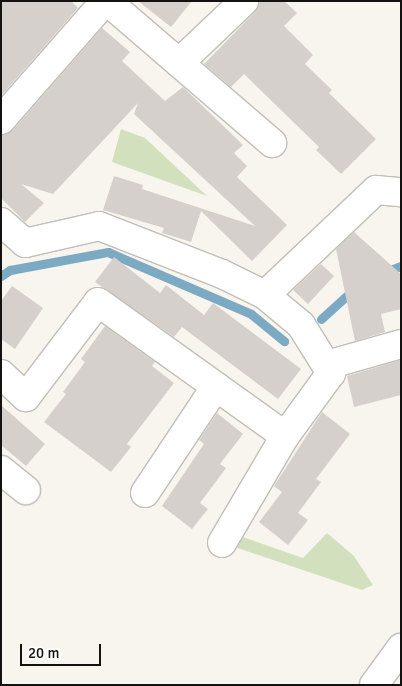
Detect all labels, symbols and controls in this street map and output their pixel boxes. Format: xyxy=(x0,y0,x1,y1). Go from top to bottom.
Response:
scale bar xyxy=(22,634,104,666)
text: 20 m xyxy=(28,644,59,662)

